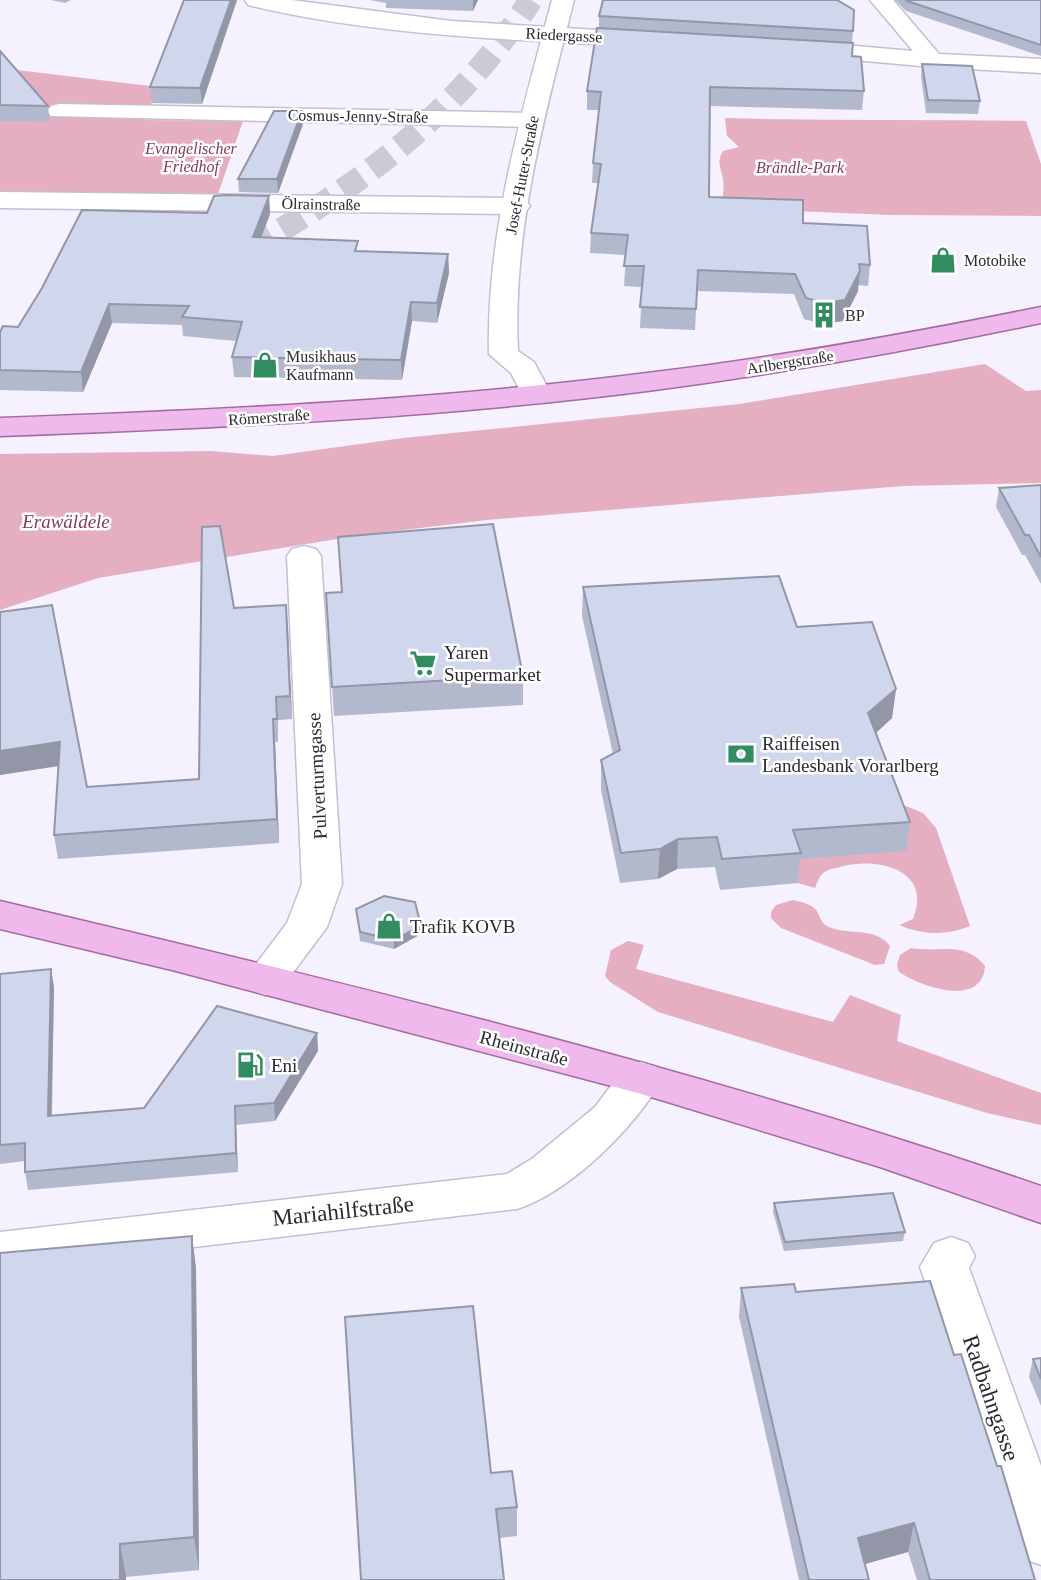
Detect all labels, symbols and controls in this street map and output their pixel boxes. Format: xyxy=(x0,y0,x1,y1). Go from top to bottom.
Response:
street label: Riedergasse xyxy=(525,24,603,47)
street label: Cosmus-Jenny-Straße xyxy=(288,106,428,127)
street label: Josef-Huter-Straße xyxy=(502,114,542,236)
park label: Evangelischer Friedhof xyxy=(144,140,238,176)
park label: Brändle-Park xyxy=(756,159,845,176)
street label: Ölrainstraße xyxy=(281,195,361,213)
shop icon: Motobike xyxy=(928,245,958,275)
place label: Motobike xyxy=(964,252,1026,269)
building icon: BP xyxy=(809,300,839,330)
place label: BP xyxy=(845,307,865,324)
street label: Arlbergstraße xyxy=(745,347,835,378)
place label: Musikhaus Kaufmann xyxy=(286,348,356,383)
shop icon: Musikhaus Kaufmann xyxy=(250,350,280,380)
street label: Römerstraße xyxy=(228,406,310,428)
park label: Erawäldele xyxy=(21,511,110,532)
place label: Yaren Supermarket xyxy=(444,642,542,685)
supermarket icon: Yaren Supermarket xyxy=(408,648,438,678)
street label: Pulverturmgasse xyxy=(303,712,331,840)
place label: Raiffeisen Landesbank Vorarlberg xyxy=(762,733,939,776)
bank icon: Raiffeisen Landesbank Vorarlberg xyxy=(726,739,756,769)
shop icon: Trafik KOVB xyxy=(374,911,404,941)
place label: Trafik KOVB xyxy=(410,916,515,937)
street label: Rheinstraße xyxy=(477,1026,571,1070)
fuel station icon: Eni xyxy=(235,1050,265,1080)
place label: Eni xyxy=(271,1055,297,1076)
street label: Mariahilfstraße xyxy=(271,1191,415,1231)
street label: Radbahngasse xyxy=(958,1332,1024,1464)

